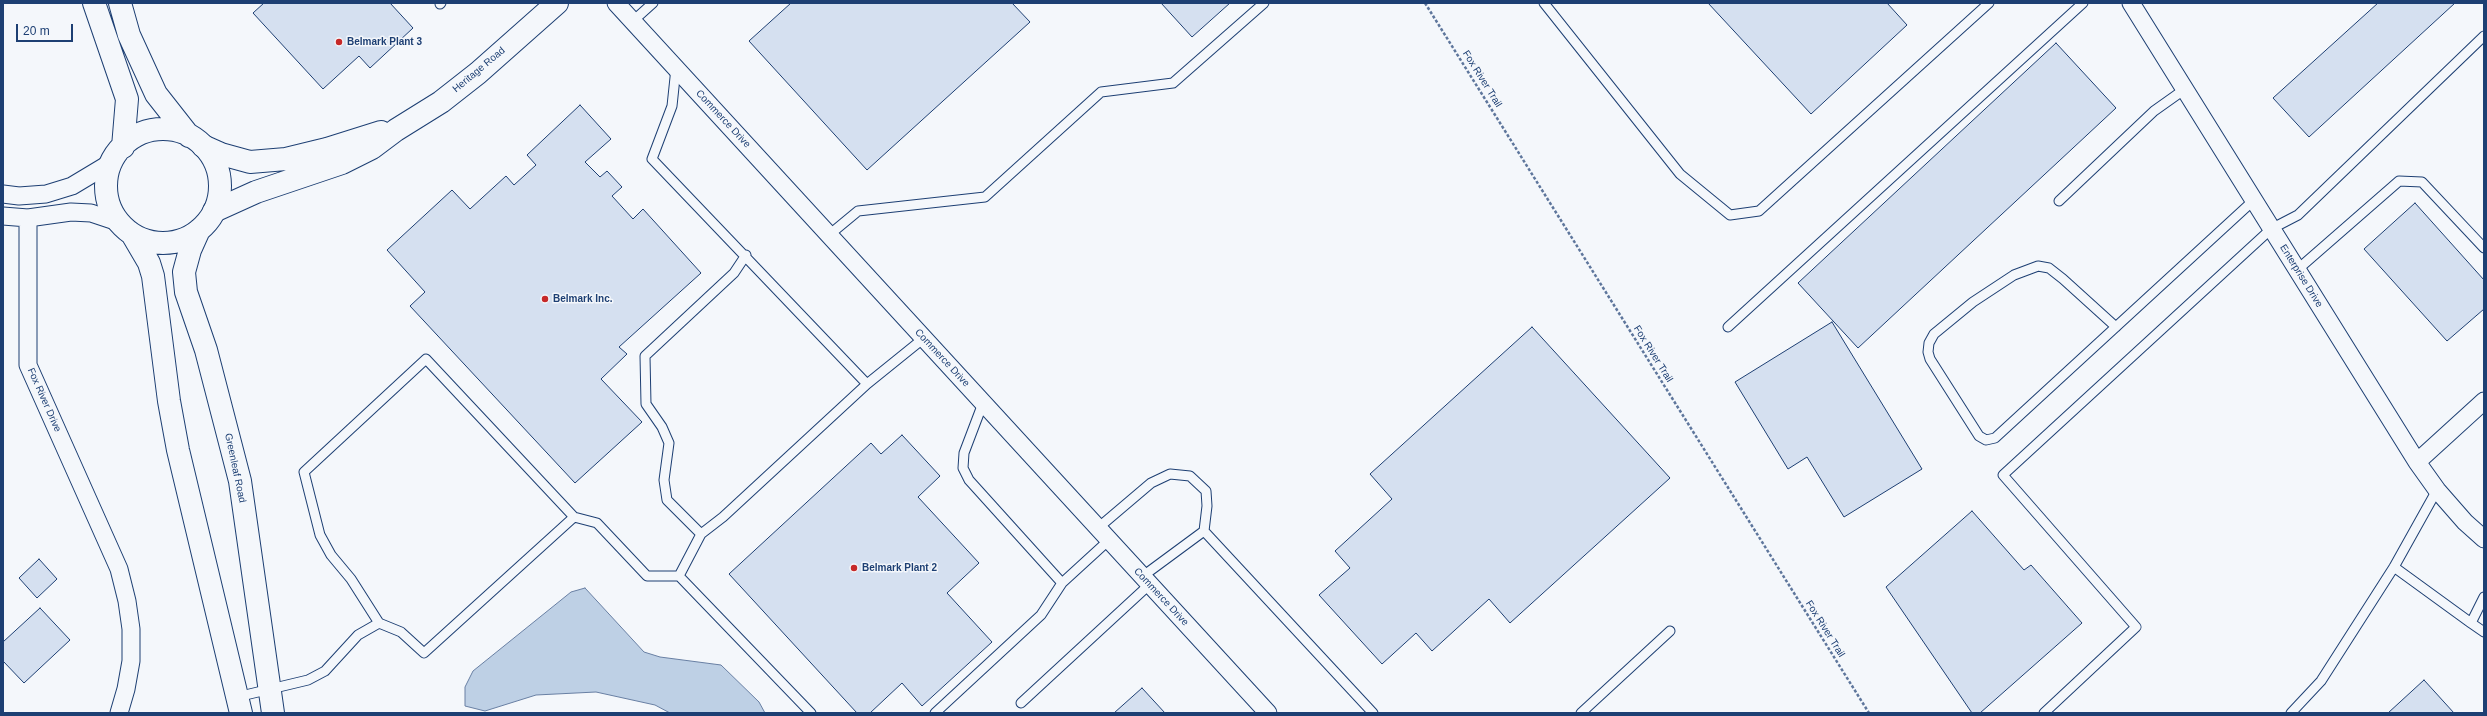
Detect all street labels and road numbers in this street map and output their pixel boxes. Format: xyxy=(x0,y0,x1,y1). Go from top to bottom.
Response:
street label: Heritage Road xyxy=(450,45,508,95)
street label: Fox River Trail xyxy=(1460,48,1504,110)
street label: Commerce Drive xyxy=(693,87,753,151)
street label: Enterprise Drive xyxy=(2277,242,2325,310)
street label: Fox River Trail xyxy=(1631,323,1675,385)
street label: Commerce Drive xyxy=(912,326,972,390)
street label: Fox River Drive xyxy=(25,366,63,434)
street label: Greenleaf Road xyxy=(222,432,248,504)
street label: Commerce Drive xyxy=(1131,565,1191,629)
street label: Fox River Trail xyxy=(1803,598,1847,660)

